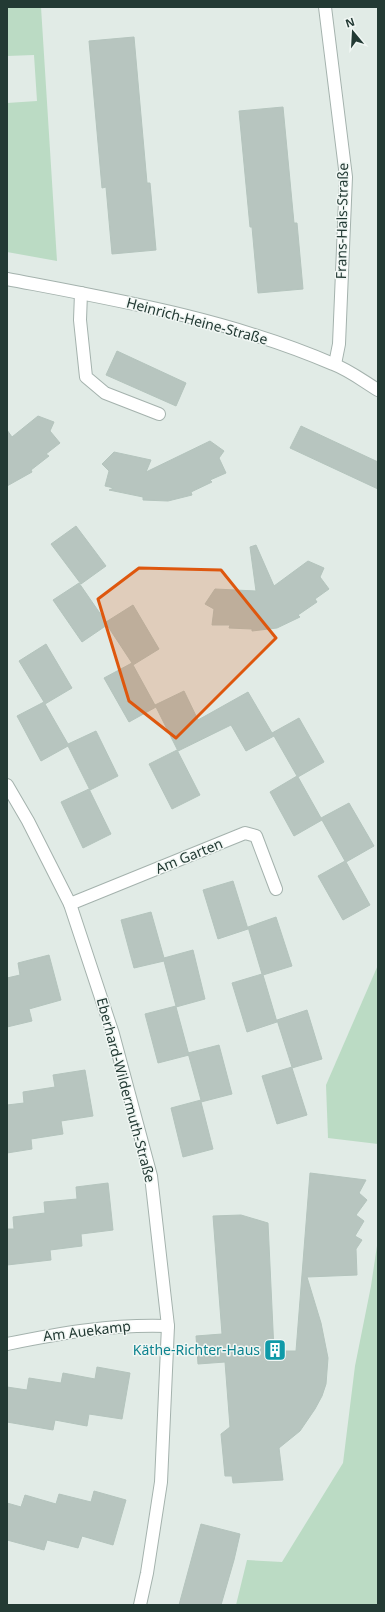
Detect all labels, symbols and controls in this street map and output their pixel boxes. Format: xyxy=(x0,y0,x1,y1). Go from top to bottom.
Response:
north arrow xyxy=(333,12,373,52)
text: N xyxy=(343,13,356,31)
street label: Frans-Hals-Straße xyxy=(331,163,352,279)
street label: Heinrich-Heine-Straße xyxy=(124,293,270,349)
street label: Am Garten xyxy=(152,833,225,878)
street label: Eberhard-Wildermuth-Straße xyxy=(93,995,160,1184)
street label: Am Auekamp xyxy=(42,1316,132,1345)
building icon: Käthe-Richter-Haus xyxy=(262,1337,288,1363)
place label: Käthe-Richter-Haus xyxy=(133,1340,260,1359)

